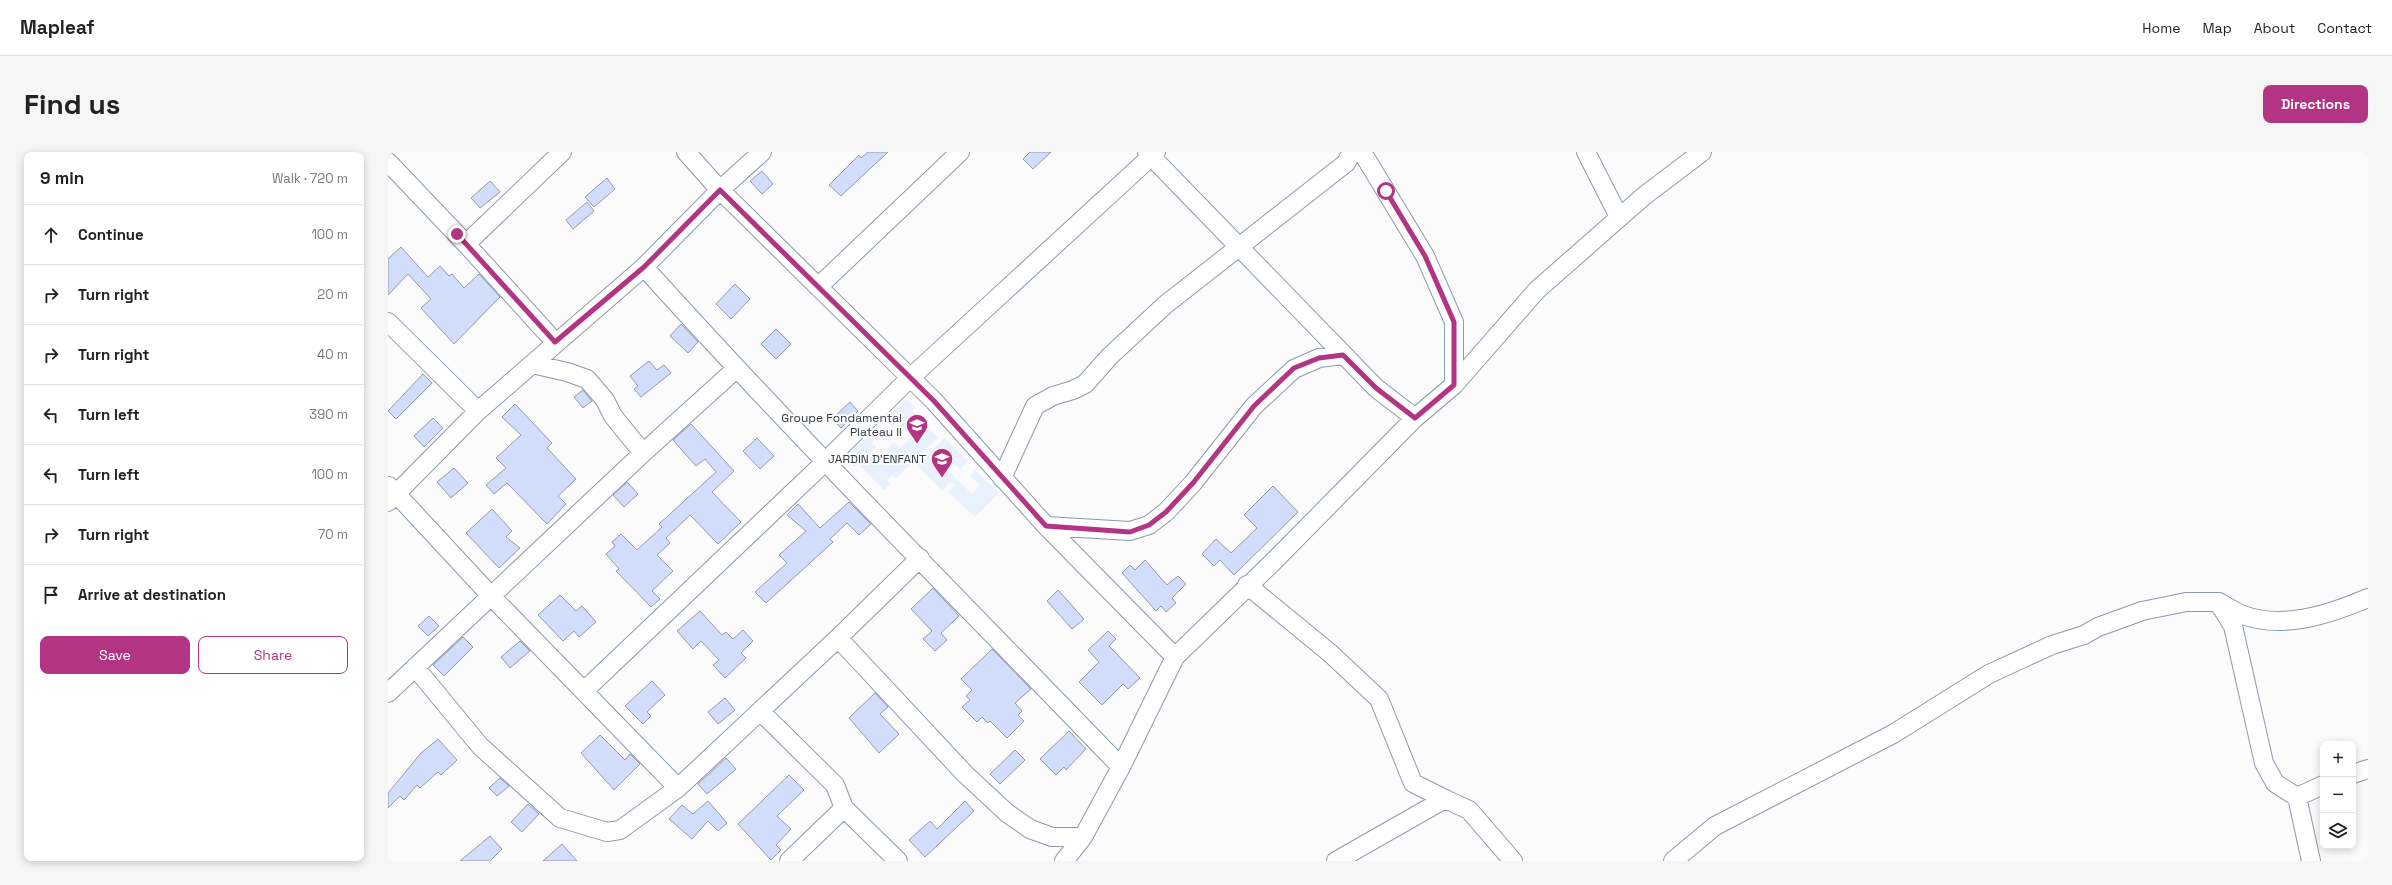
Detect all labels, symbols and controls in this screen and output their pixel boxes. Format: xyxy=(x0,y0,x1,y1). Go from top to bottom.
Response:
text: Mapleaf xyxy=(20,15,94,40)
text: Home xyxy=(2142,19,2180,37)
text: Map xyxy=(2202,19,2232,37)
text: About xyxy=(2254,19,2295,37)
text: Contact xyxy=(2317,19,2372,37)
button: Directions xyxy=(2263,85,2368,123)
text: Find us xyxy=(24,86,121,122)
text: 9 min xyxy=(40,167,84,189)
text: Walk · 720 m xyxy=(272,170,348,187)
route start xyxy=(1377,182,1395,200)
icon: ahead xyxy=(40,224,62,246)
text: Continue xyxy=(78,225,144,244)
route end xyxy=(448,225,466,243)
text: 100 m xyxy=(311,226,348,243)
icon: right xyxy=(40,284,62,306)
text: Turn right xyxy=(78,285,149,304)
text: 20 m xyxy=(317,286,348,303)
icon: right xyxy=(40,344,62,366)
text: Turn right xyxy=(78,345,149,364)
text: 40 m xyxy=(317,346,348,363)
icon: left xyxy=(40,404,62,426)
text: Turn left xyxy=(78,405,140,424)
text: 390 m xyxy=(309,406,348,423)
place label: Groupe Fondamental Plateau II xyxy=(781,410,902,440)
school or university icon: Groupe Fondamental Plateau II xyxy=(904,412,930,445)
school or university icon: JARDIN D'ENFANT xyxy=(929,446,955,479)
place label: JARDIN D'ENFANT xyxy=(828,451,926,467)
icon: left xyxy=(40,464,62,486)
text: Turn left xyxy=(78,465,140,484)
text: 100 m xyxy=(311,466,348,483)
icon: right xyxy=(40,524,62,546)
text: Turn right xyxy=(78,525,149,544)
text: 70 m xyxy=(318,526,348,543)
icon: arrive xyxy=(40,584,62,606)
text: Arrive at destination xyxy=(78,585,226,604)
button: Save xyxy=(40,636,190,674)
button: Share xyxy=(198,636,348,674)
map controls xyxy=(2320,741,2356,849)
button: + xyxy=(2320,741,2356,777)
button: − xyxy=(2320,777,2356,813)
button: layers xyxy=(2320,813,2356,849)

